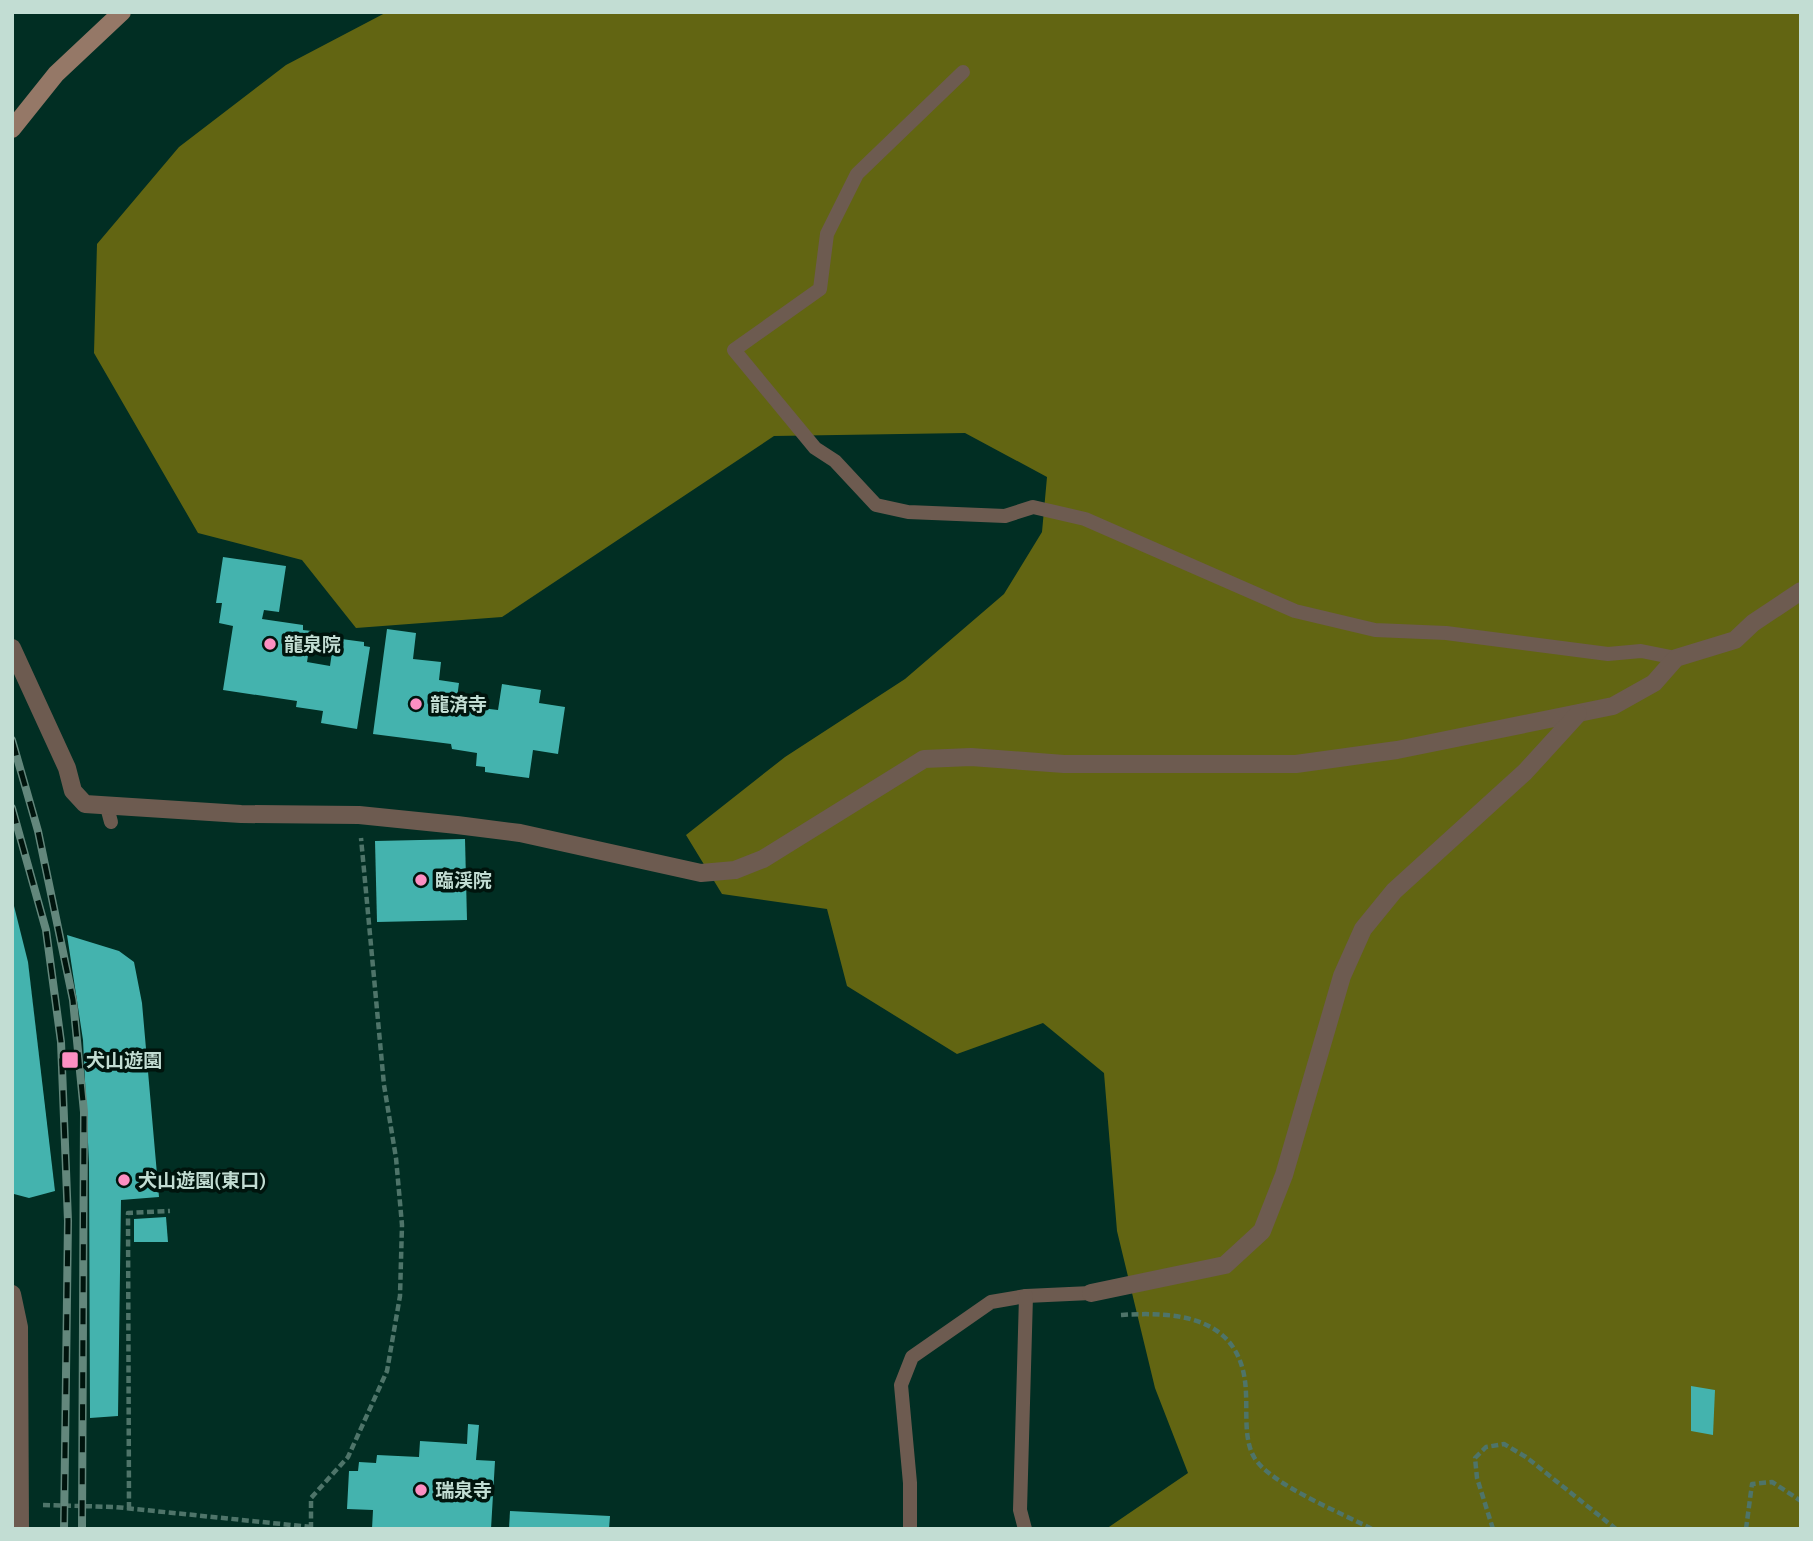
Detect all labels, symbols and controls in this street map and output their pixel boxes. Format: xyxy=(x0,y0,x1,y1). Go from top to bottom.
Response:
place label: 龍泉院 xyxy=(284,631,341,657)
marker: 龍泉院 xyxy=(262,636,278,652)
place label: 龍済寺 xyxy=(430,691,487,717)
marker: 龍済寺 xyxy=(408,696,424,712)
place label: 臨渓院 xyxy=(435,867,492,893)
marker: 臨渓院 xyxy=(413,872,429,888)
place label: 犬山遊園 xyxy=(86,1047,162,1073)
marker: 犬山遊園 xyxy=(60,1050,80,1070)
place label: 犬山遊園(東口) xyxy=(138,1167,266,1193)
marker: 犬山遊園(東口) xyxy=(116,1172,132,1188)
place label: 瑞泉寺 xyxy=(435,1477,492,1503)
marker: 瑞泉寺 xyxy=(413,1482,429,1498)

